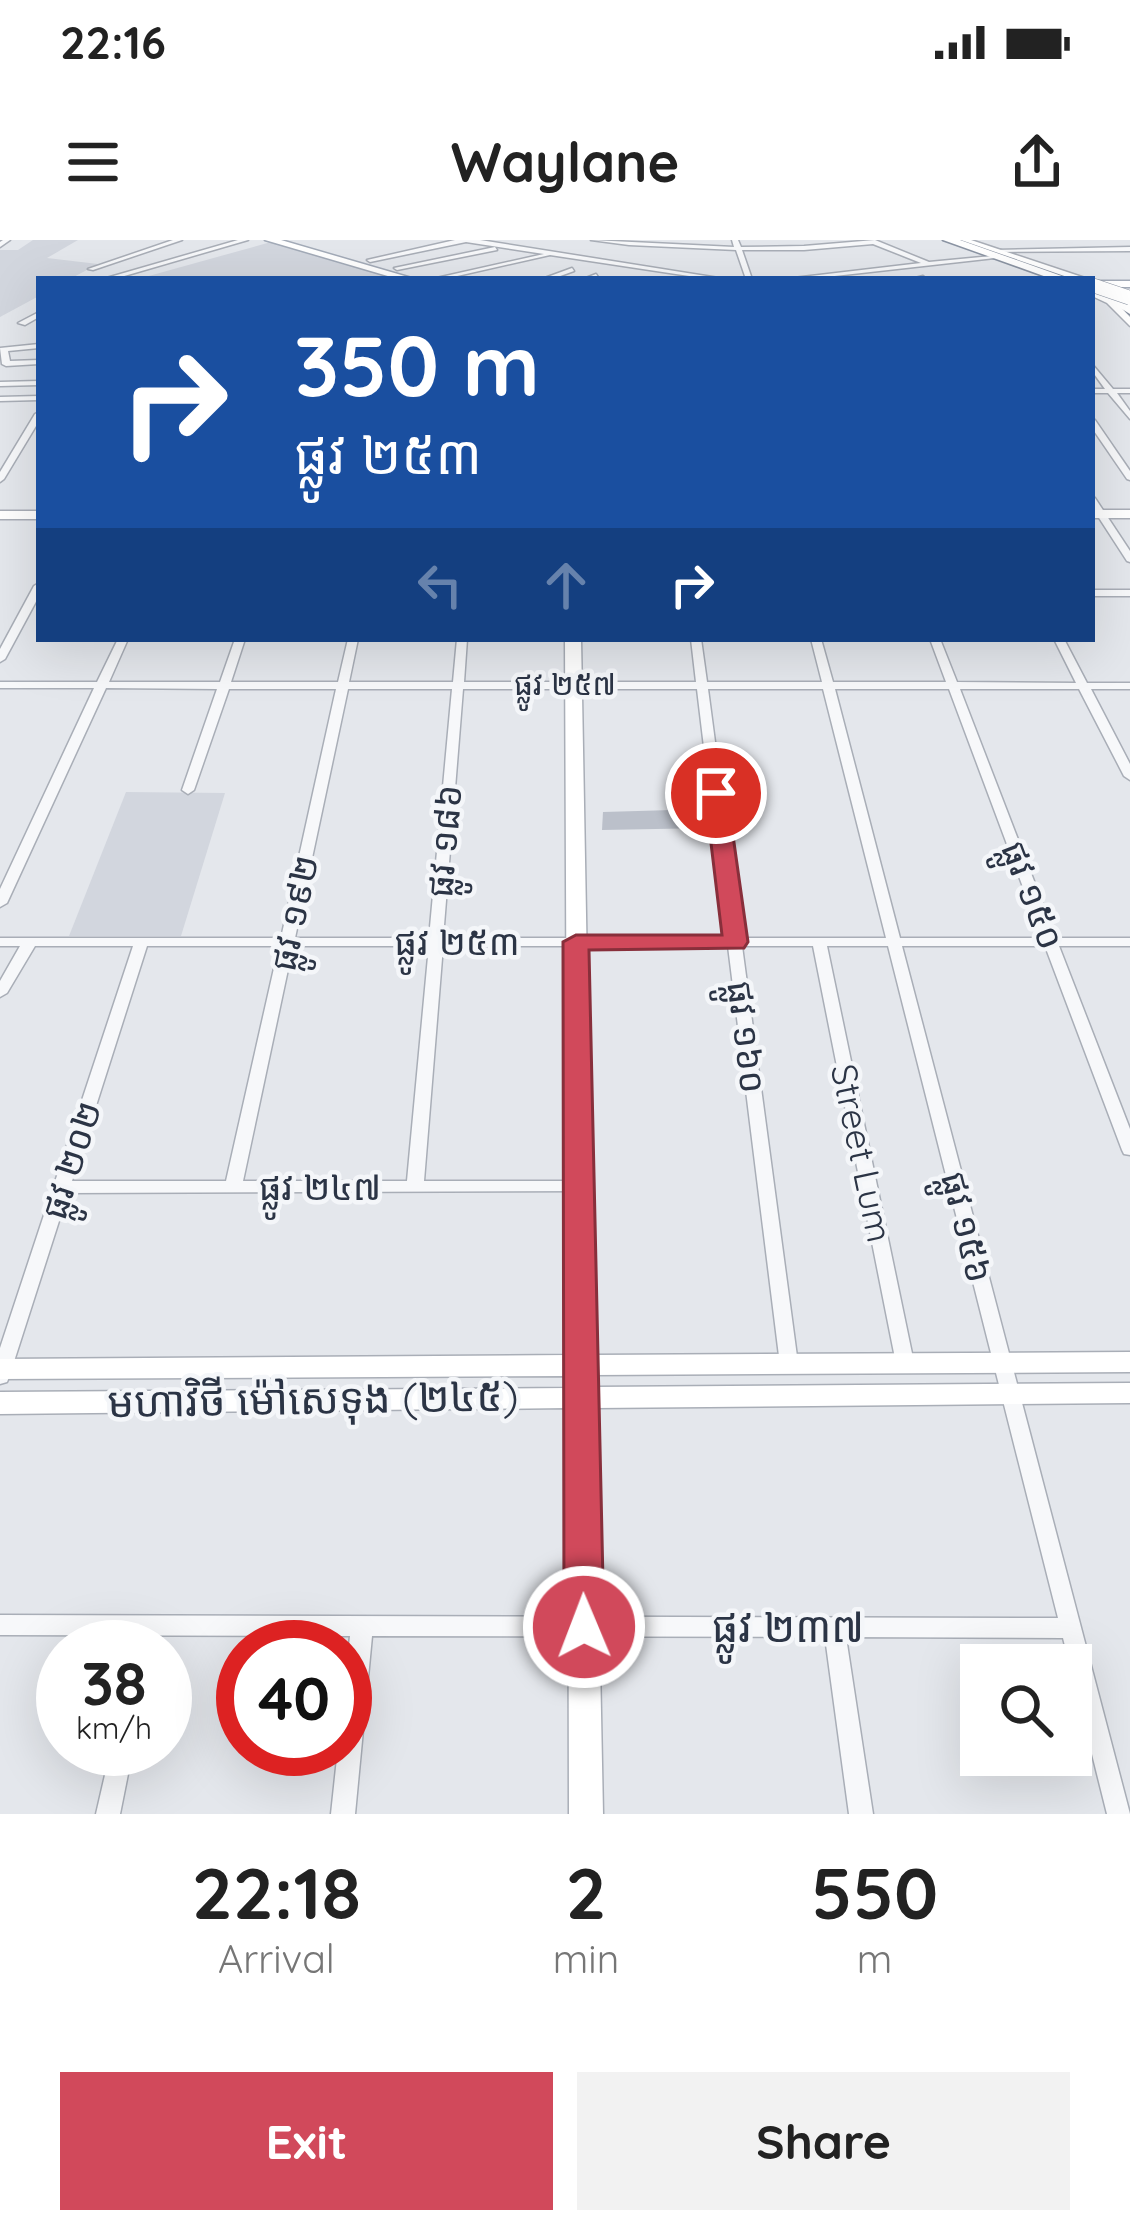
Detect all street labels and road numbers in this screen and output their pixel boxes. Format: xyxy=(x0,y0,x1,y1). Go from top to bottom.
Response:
street label: ផ្លូវ ២៥៧ xyxy=(514,665,616,711)
street label: ផ្លូវ ១៨៦ xyxy=(416,783,481,900)
street label: ផ្លូវ ១៥០ xyxy=(982,834,1075,959)
street label: ផ្លូវ ១៩២ xyxy=(259,851,338,977)
street label: ផ្លូវ ២៥៣ xyxy=(394,919,520,975)
street label: ផ្លូវ ១៦០ xyxy=(708,978,777,1097)
street label: Street Lum xyxy=(822,1060,903,1246)
street label: ផ្លូវ ២០២ xyxy=(30,1095,121,1228)
street label: ផ្លូវ ២៤៧ xyxy=(259,1164,381,1220)
street label: ផ្លូវ ១៥៦ xyxy=(922,1167,1003,1290)
street label: មហាវិថី ម៉ៅសេទុង (២៤៥) xyxy=(107,1368,519,1430)
street label: ផ្លូវ ២៣៧ xyxy=(712,1600,864,1664)

